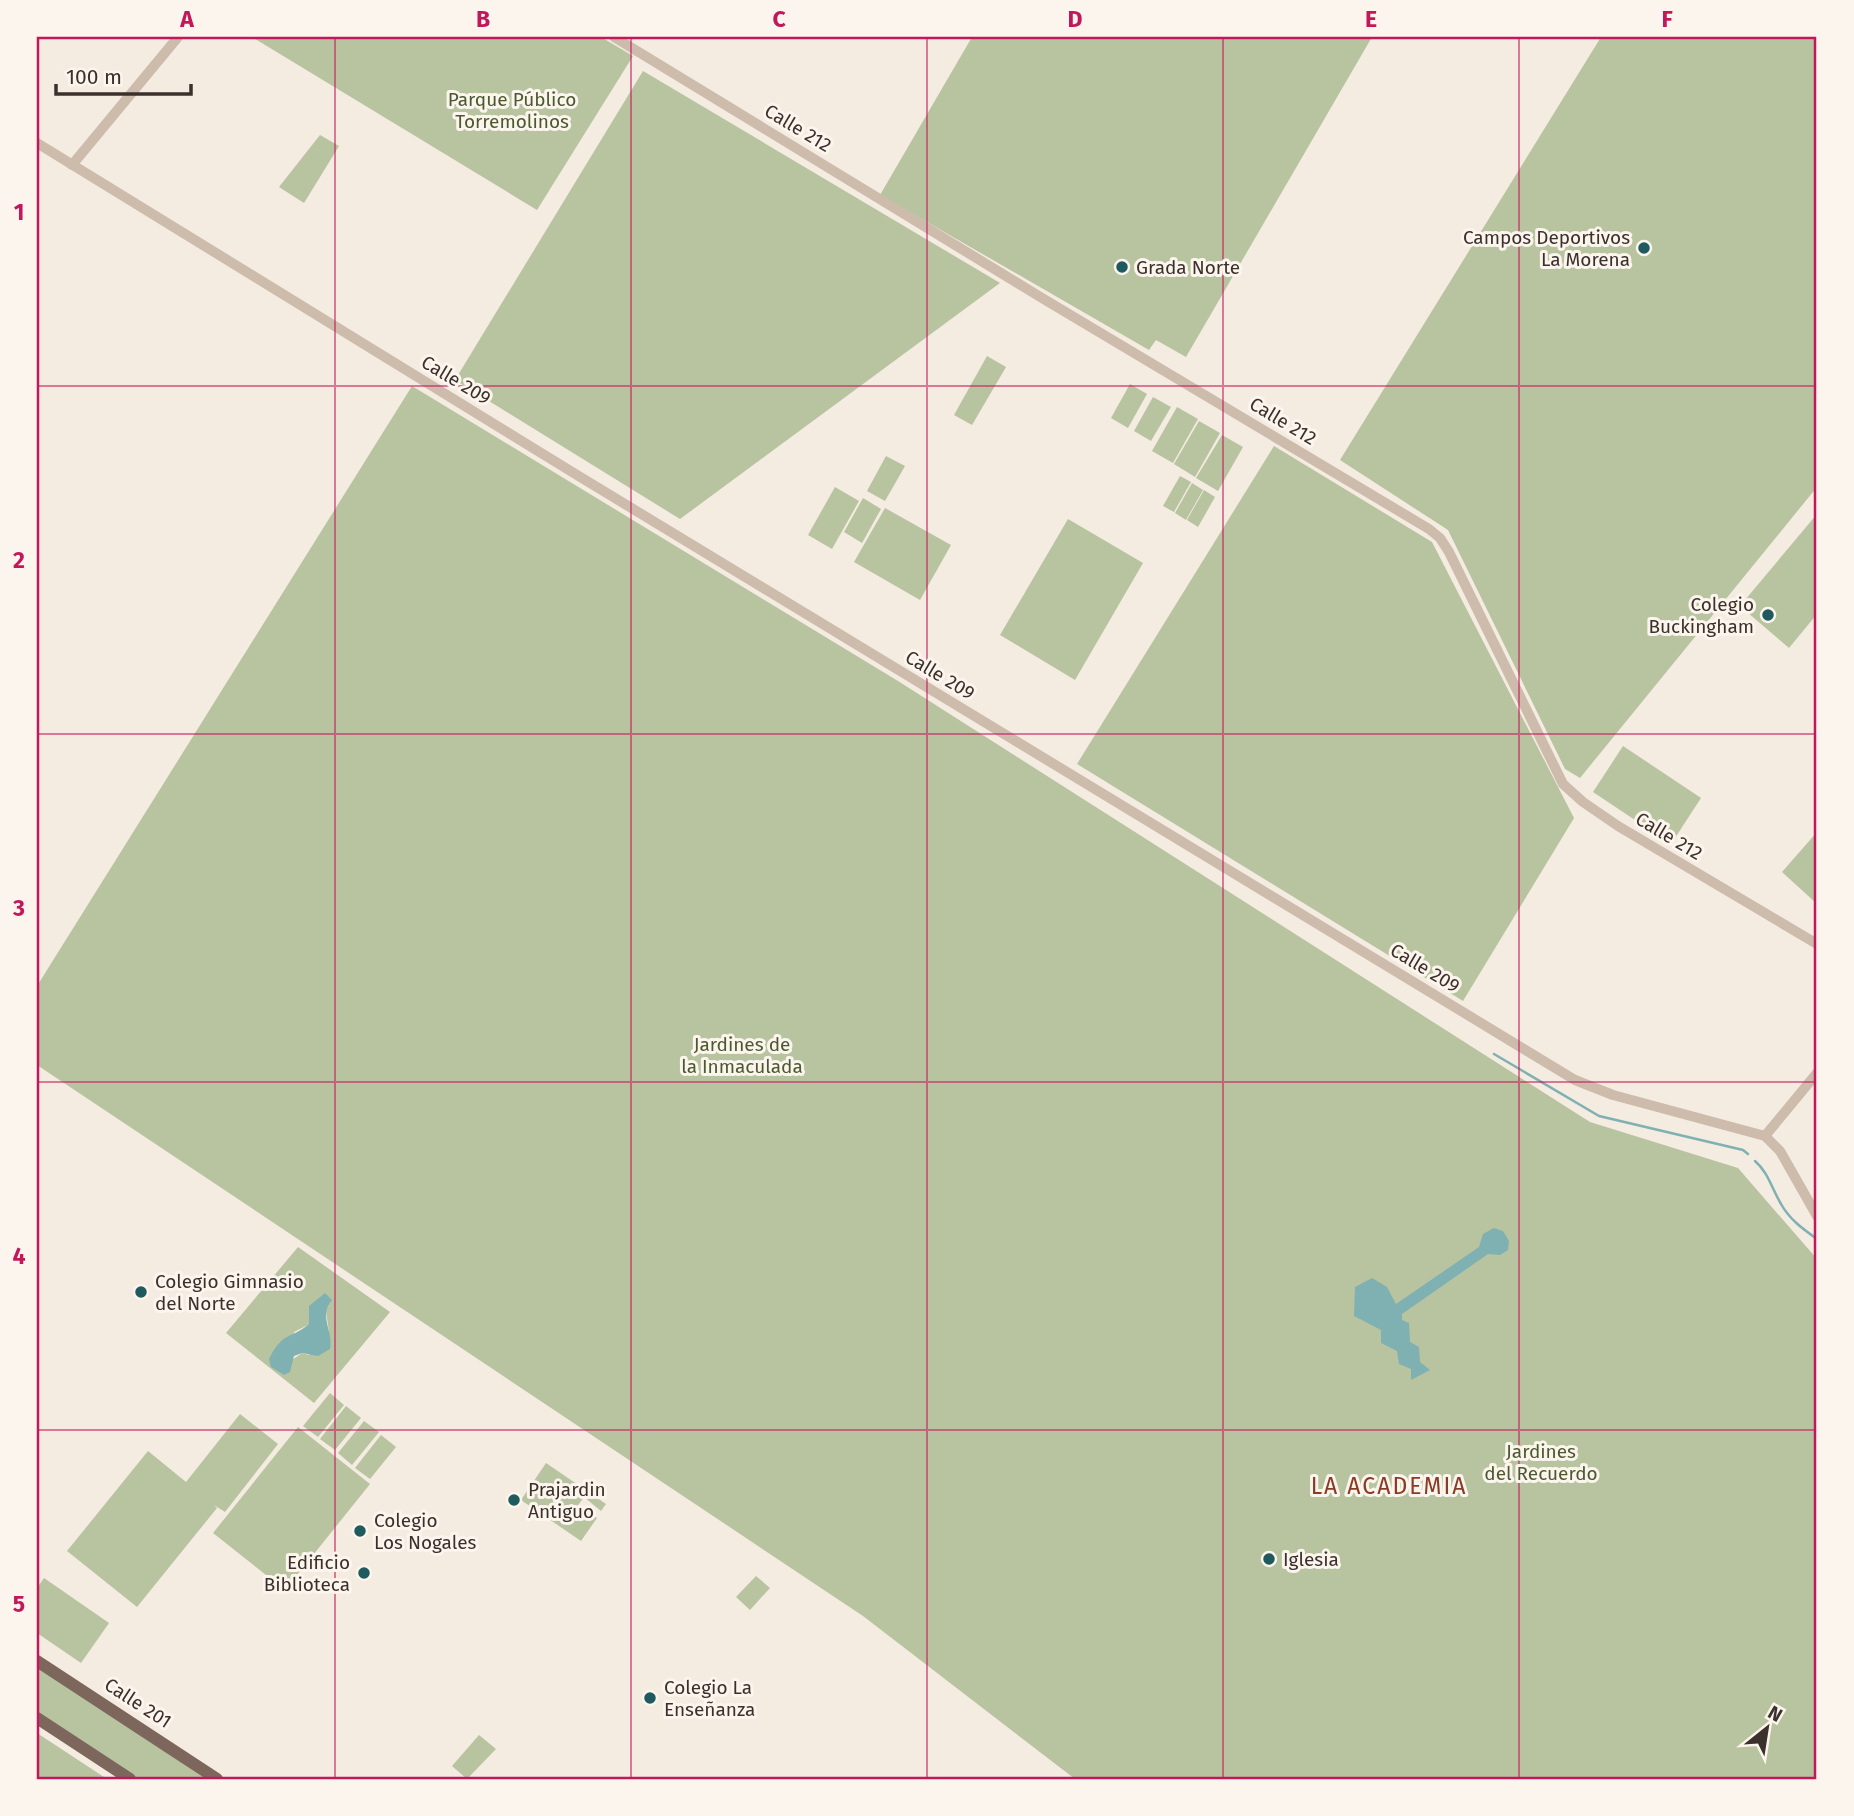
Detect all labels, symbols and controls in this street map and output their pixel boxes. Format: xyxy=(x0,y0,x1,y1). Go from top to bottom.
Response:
text: A xyxy=(179,5,194,33)
text: B xyxy=(476,5,490,33)
text: C xyxy=(772,5,786,33)
text: D xyxy=(1068,5,1083,33)
text: E xyxy=(1365,5,1377,33)
text: F xyxy=(1661,5,1673,33)
scale bar xyxy=(56,52,191,96)
text: 100 m xyxy=(66,64,122,90)
park label: Parque Público Torremolinos xyxy=(448,88,576,133)
street label: Calle 212 xyxy=(761,99,835,157)
text: 1 xyxy=(14,198,24,226)
place label: Campos Deportivos La Morena xyxy=(1463,226,1630,271)
marker: Campos Deportivos La Morena xyxy=(1636,240,1652,256)
place label: Grada Norte xyxy=(1136,256,1240,279)
marker: Grada Norte xyxy=(1114,259,1130,275)
street label: Calle 209 xyxy=(417,350,495,410)
street label: Calle 212 xyxy=(1246,392,1320,450)
text: 2 xyxy=(13,546,25,574)
place label: Colegio Buckingham xyxy=(1648,593,1754,638)
marker: Colegio Buckingham xyxy=(1760,607,1776,623)
street label: Calle 209 xyxy=(901,645,979,705)
street label: Calle 212 xyxy=(1632,807,1706,865)
text: 3 xyxy=(12,894,25,922)
street label: Calle 209 xyxy=(1386,938,1464,998)
park label: Jardines de la Inmaculada xyxy=(681,1033,803,1078)
text: 4 xyxy=(13,1242,26,1270)
place label: Colegio Gimnasio del Norte xyxy=(155,1270,304,1315)
marker: Colegio Gimnasio del Norte xyxy=(133,1284,149,1300)
park label: Jardines del Recuerdo xyxy=(1484,1440,1598,1485)
district label: LA ACADEMIA xyxy=(1311,1472,1467,1500)
place label: Prajardin Antiguo xyxy=(528,1478,606,1523)
marker: Prajardin Antiguo xyxy=(506,1492,522,1508)
place label: Colegio Los Nogales xyxy=(374,1509,477,1554)
marker: Colegio Los Nogales xyxy=(352,1523,368,1539)
place label: Iglesia xyxy=(1283,1548,1339,1571)
place label: Edificio Biblioteca xyxy=(264,1551,350,1596)
marker: Iglesia xyxy=(1261,1551,1277,1567)
marker: Edificio Biblioteca xyxy=(356,1565,372,1581)
text: 5 xyxy=(13,1590,25,1618)
street label: Calle 201 xyxy=(100,1673,176,1733)
place label: Colegio La Enseñanza xyxy=(664,1676,755,1721)
marker: Colegio La Enseñanza xyxy=(642,1690,658,1706)
north arrow xyxy=(1731,1694,1801,1764)
text: N xyxy=(1764,1701,1786,1727)

